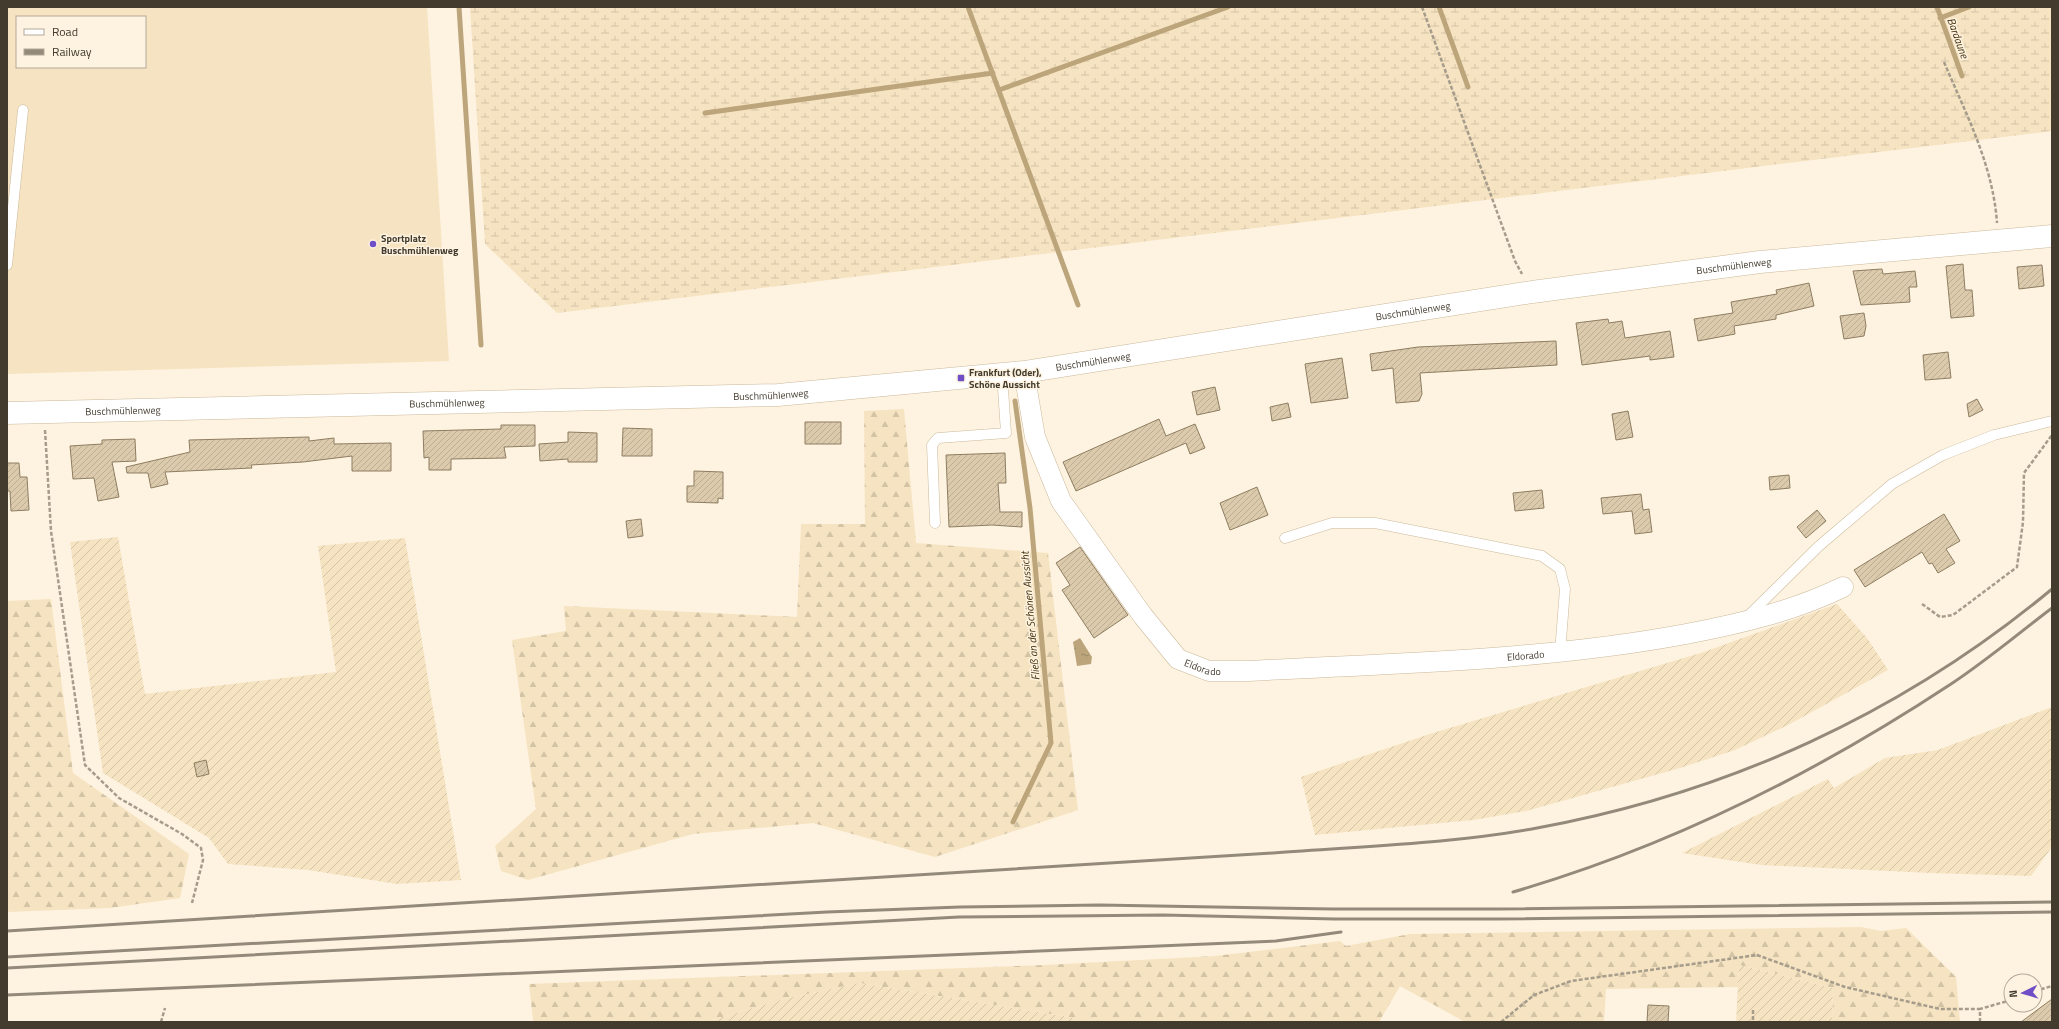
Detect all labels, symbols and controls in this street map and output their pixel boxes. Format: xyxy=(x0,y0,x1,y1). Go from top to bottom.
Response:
water label: Bardaune xyxy=(1943,15,1973,61)
legend xyxy=(16,16,146,68)
text: Road xyxy=(52,22,78,41)
text: Railway xyxy=(52,42,92,61)
place label: Sportplatz Buschmühlenweg xyxy=(381,231,459,258)
marker: Sportplatz Buschmühlenweg xyxy=(368,239,378,249)
street label: Buschmühlenweg xyxy=(1695,254,1772,278)
street label: Buschmühlenweg xyxy=(1374,297,1451,324)
street label: Buschmühlenweg xyxy=(1054,348,1131,374)
place label: Frankfurt (Oder), Schöne Aussicht xyxy=(969,365,1042,392)
marker: Frankfurt (Oder), Schöne Aussicht xyxy=(956,373,966,383)
street label: Buschmühlenweg xyxy=(733,385,809,404)
street label: Buschmühlenweg xyxy=(409,394,485,411)
street label: Buschmühlenweg xyxy=(85,402,161,419)
water label: Fließ an der Schönen Aussicht xyxy=(1016,549,1044,681)
street label: Eldorado xyxy=(1506,646,1545,664)
street label: Eldorado xyxy=(1182,655,1221,679)
north arrow xyxy=(2003,973,2043,1013)
text: N xyxy=(2005,989,2021,998)

